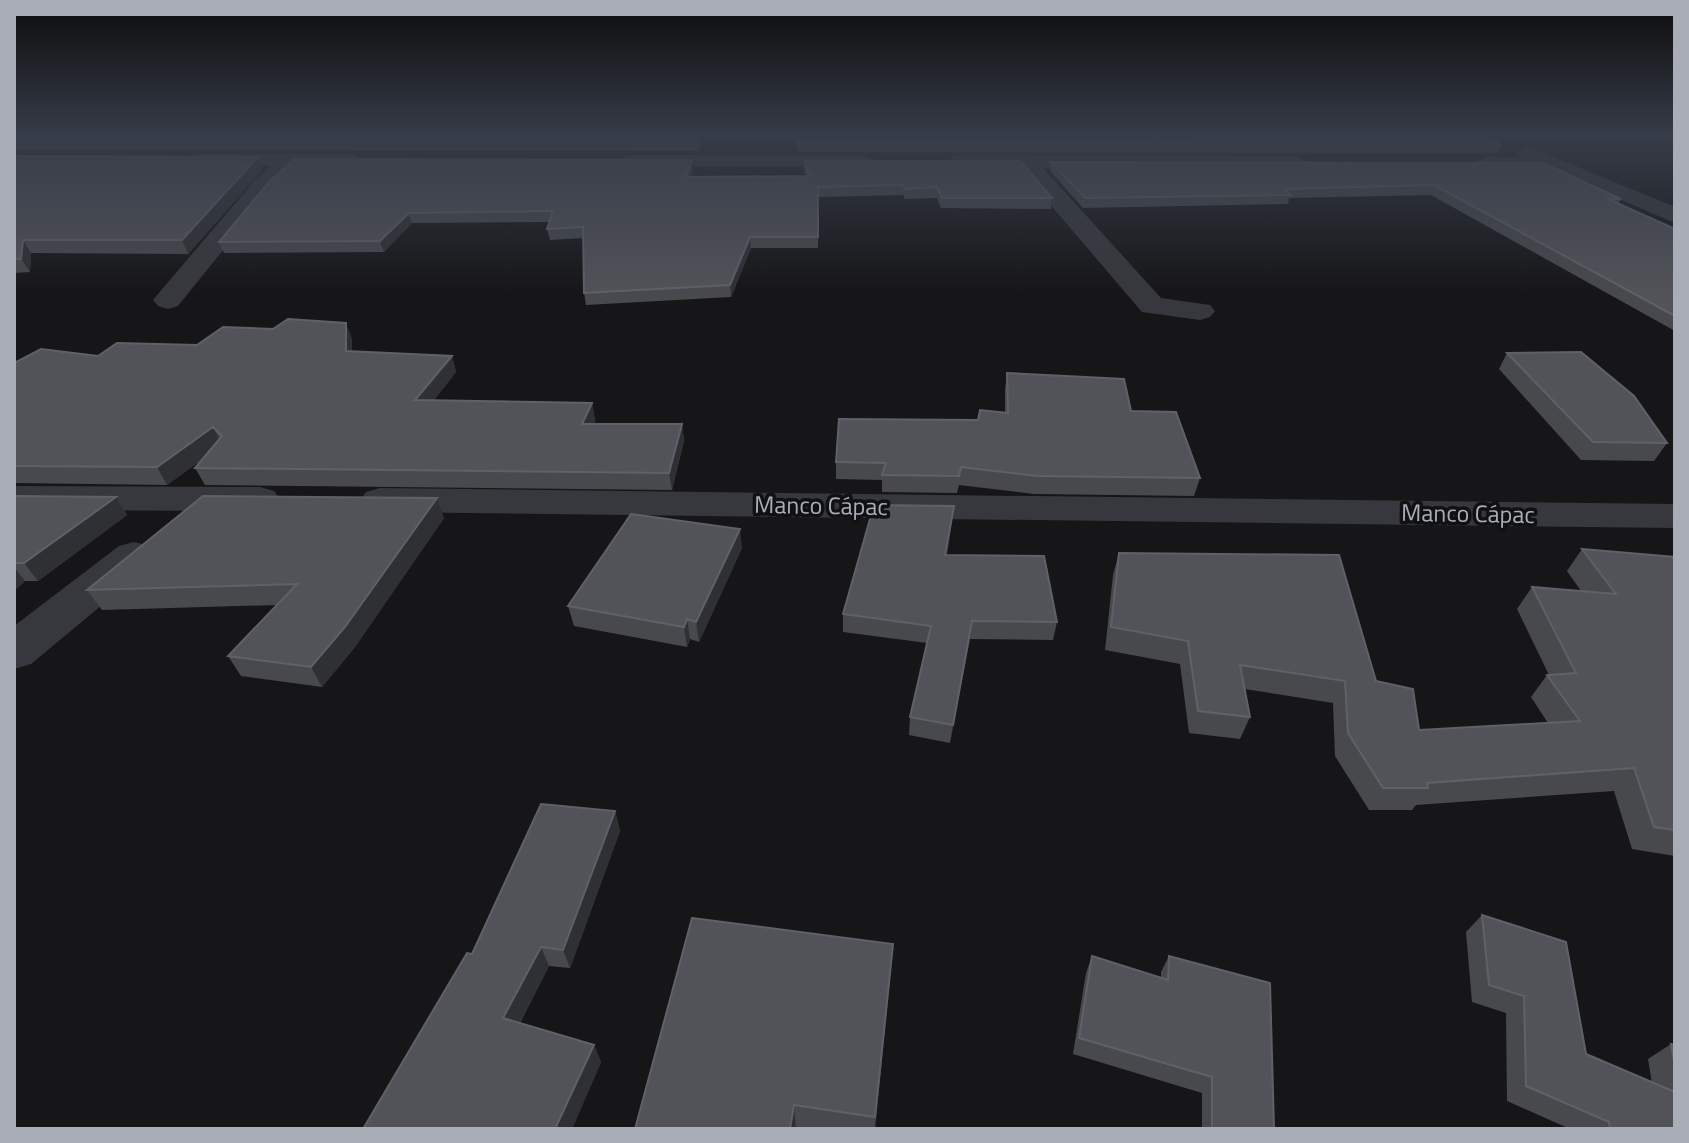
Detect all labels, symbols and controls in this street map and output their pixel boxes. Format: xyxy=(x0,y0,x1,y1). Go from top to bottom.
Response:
street label: Manco Cápac xyxy=(754,486,888,524)
street label: Manco Cápac xyxy=(1401,494,1535,532)

